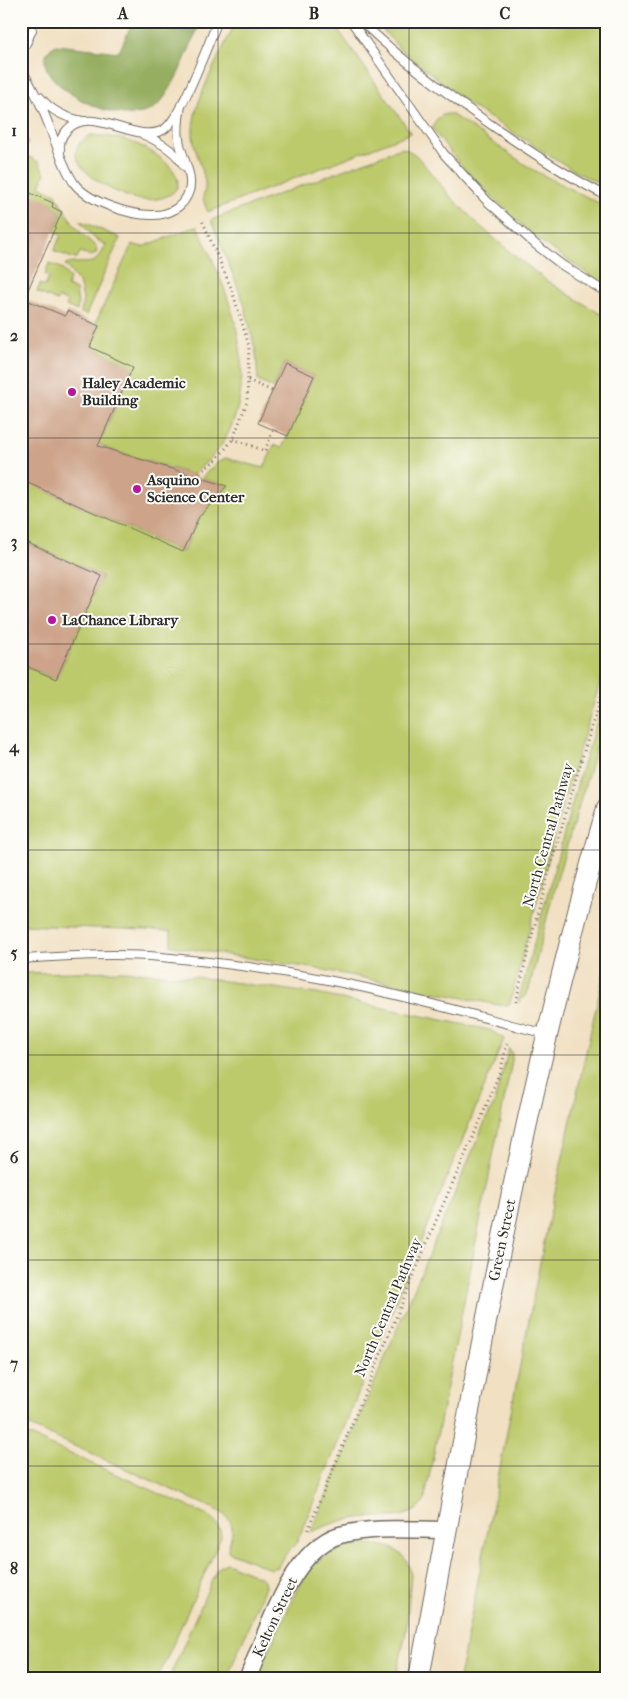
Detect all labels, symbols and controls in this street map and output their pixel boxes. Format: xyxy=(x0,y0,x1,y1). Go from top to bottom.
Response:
text: A xyxy=(117,4,129,23)
text: B xyxy=(309,4,319,23)
text: C xyxy=(500,4,511,23)
text: 1 xyxy=(11,121,17,140)
text: 2 xyxy=(10,326,18,345)
place label: Haley Academic Building xyxy=(82,374,186,409)
marker: Haley Academic Building xyxy=(66,386,78,398)
place label: Asquino Science Center xyxy=(146,471,245,506)
marker: Asquino Science Center xyxy=(131,483,143,495)
text: 3 xyxy=(11,532,17,552)
place label: LaChance Library xyxy=(62,611,179,629)
marker: LaChance Library xyxy=(46,614,58,626)
text: 4 xyxy=(8,737,20,757)
street label: North Central Pathway xyxy=(519,760,577,909)
text: 5 xyxy=(11,943,18,962)
text: 6 xyxy=(10,1148,19,1167)
street label: Green Street xyxy=(485,1197,520,1283)
street label: North Central Pathway xyxy=(351,1234,426,1379)
text: 7 xyxy=(9,1354,18,1373)
text: 8 xyxy=(10,1559,18,1578)
street label: Kelton Street xyxy=(249,1573,302,1660)

